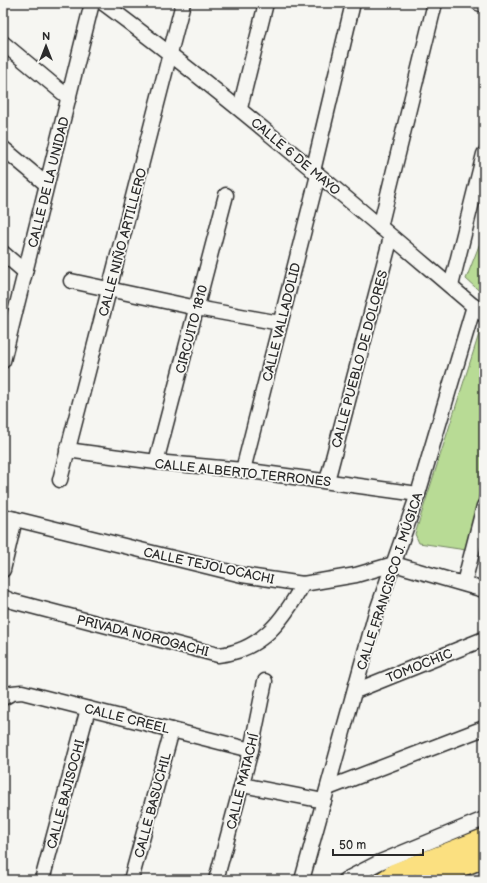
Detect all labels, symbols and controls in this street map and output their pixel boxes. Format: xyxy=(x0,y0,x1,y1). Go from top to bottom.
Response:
north arrow xyxy=(26,26,66,66)
text: N xyxy=(42,30,50,43)
street label: CALLE DE LA UNIDAD xyxy=(25,115,73,249)
street label: CALLE 6 DE MAYO xyxy=(247,115,343,199)
street label: CALLE NIÑO ARTILLERO xyxy=(94,166,151,318)
street label: CALLE VALLADOLID xyxy=(259,261,304,383)
street label: CALLE PUEBLO DE DOLORES xyxy=(329,268,391,450)
street label: CIRCUITO 1810 xyxy=(172,283,212,375)
street label: CALLE ALBERTO TERRONES xyxy=(154,456,332,490)
street label: CALLE FRANCISCO J. MÚGICA xyxy=(353,490,426,672)
street label: CALLE TEJOLOCACHI xyxy=(142,544,276,588)
street label: PRIVADA NOROGACHI xyxy=(75,612,210,660)
street label: TOMOCHIC xyxy=(384,645,455,686)
street label: CALLE CREEL xyxy=(82,701,172,737)
street label: CALLE MATACHÍ xyxy=(222,731,263,831)
street label: CALLE BAJISOCHI xyxy=(44,738,88,851)
street label: CALLE BASUCHIL xyxy=(131,750,175,860)
scale bar xyxy=(333,831,423,857)
text: 50 m xyxy=(339,838,366,853)

